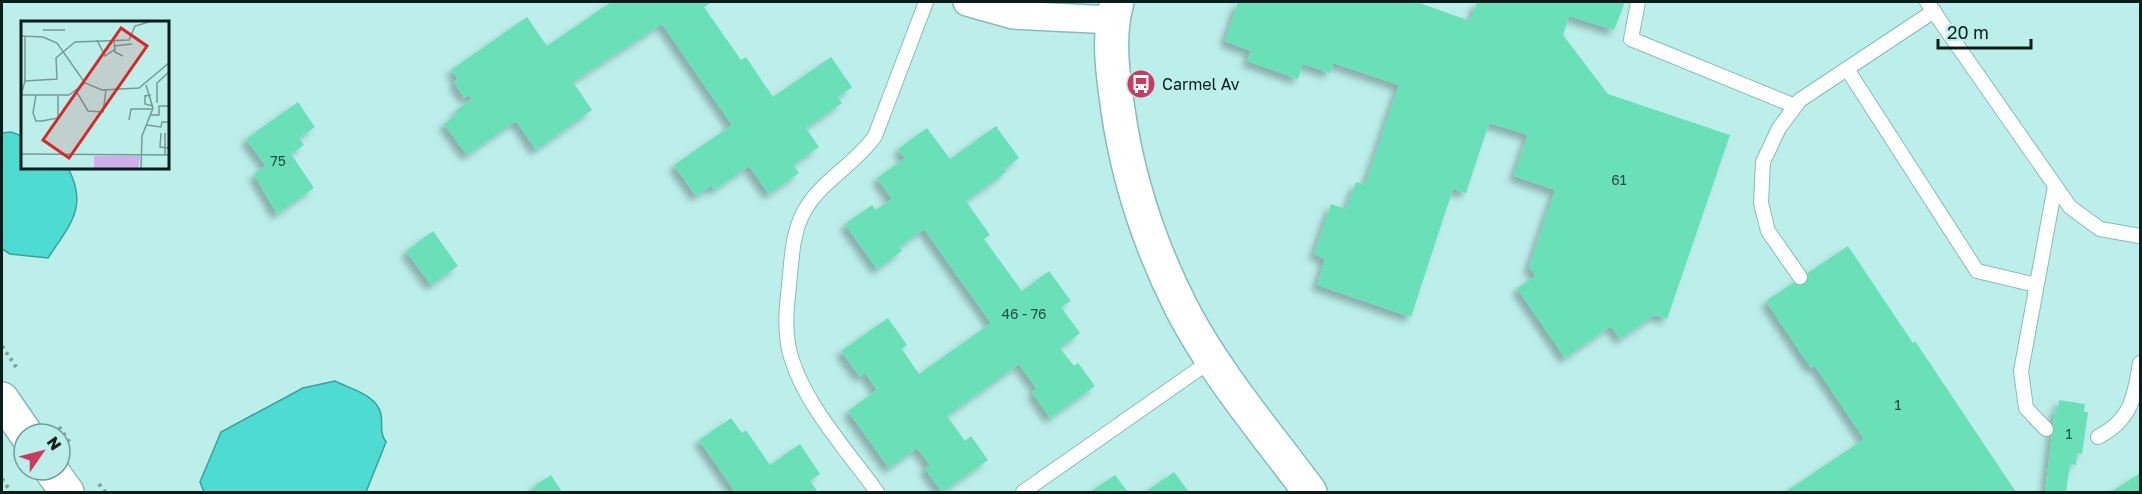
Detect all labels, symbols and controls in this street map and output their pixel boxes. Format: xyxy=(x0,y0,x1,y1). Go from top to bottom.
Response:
scale bar xyxy=(1938,12,2031,50)
inset map xyxy=(21,21,170,170)
text: 20 m xyxy=(1947,21,1989,43)
bus stop icon: Carmel Av xyxy=(1125,68,1157,100)
place label: Carmel Av xyxy=(1162,74,1239,94)
house number: 75 xyxy=(270,152,286,169)
house number: 61 xyxy=(1611,171,1627,188)
house number: 46 - 76 xyxy=(1001,305,1047,322)
house number: 1 xyxy=(1895,396,1902,413)
north arrow xyxy=(12,422,72,482)
house number: 1 xyxy=(2066,425,2073,442)
text: N xyxy=(43,433,66,454)

